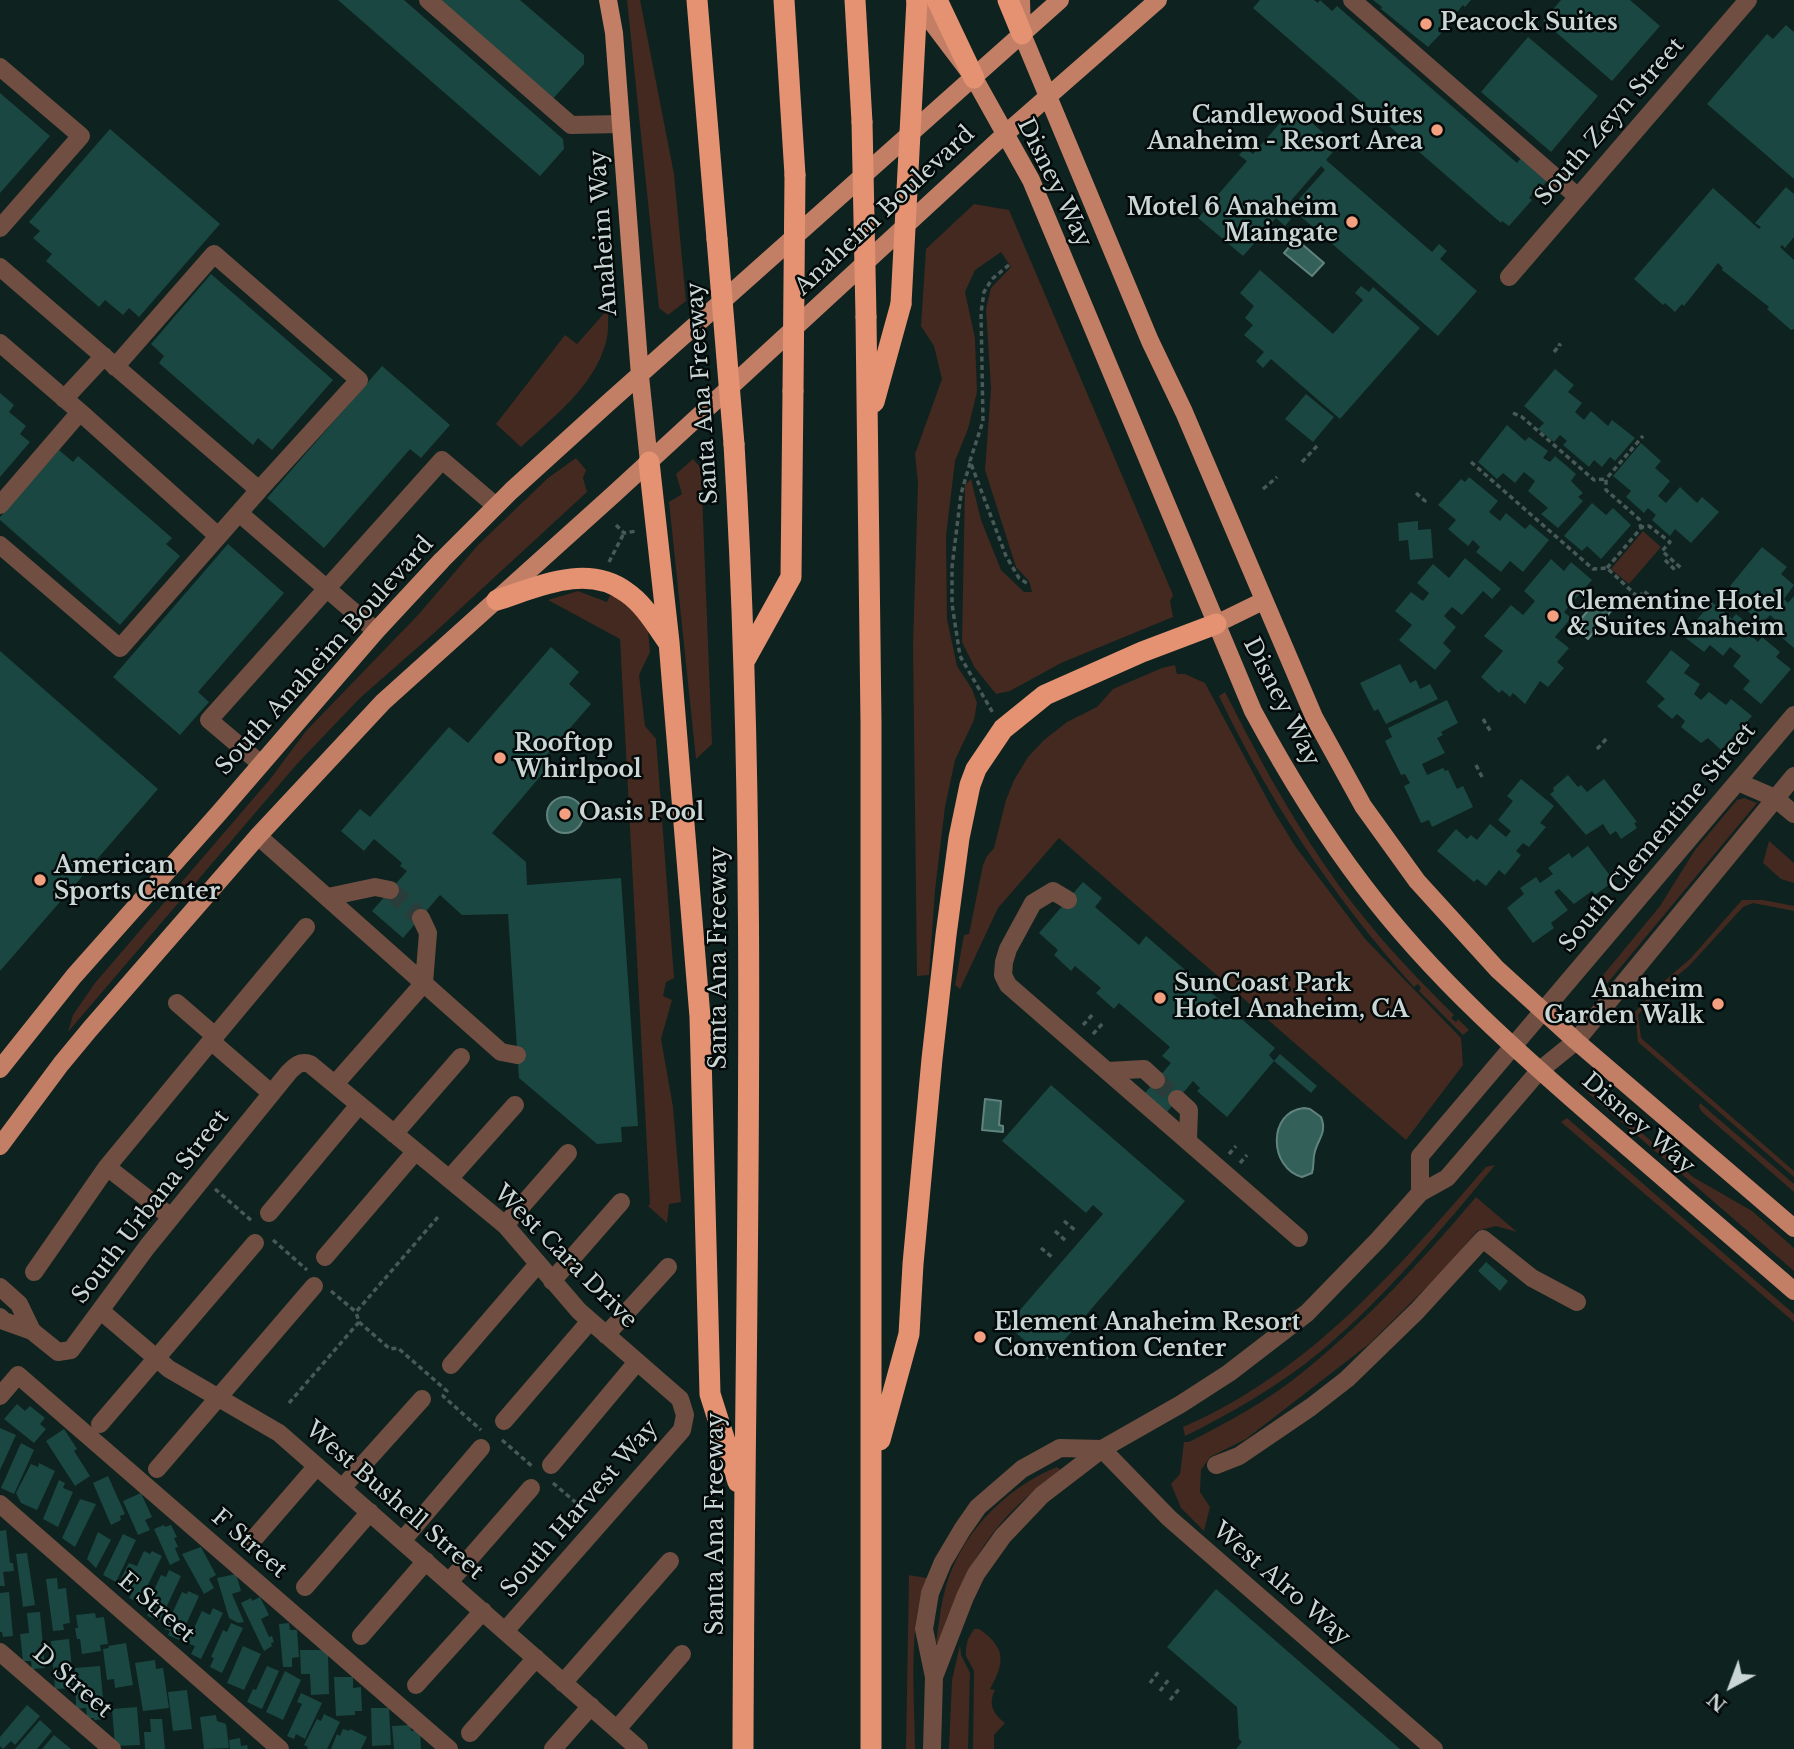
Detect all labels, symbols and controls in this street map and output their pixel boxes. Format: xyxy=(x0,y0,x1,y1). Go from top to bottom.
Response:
place label: Peacock Suites xyxy=(1440,10,1618,38)
marker: Peacock Suites xyxy=(1418,16,1434,32)
street label: South Zeyn Street xyxy=(1530,32,1690,212)
place label: Candlewood Suites Anaheim - Resort Area xyxy=(1147,103,1423,157)
street label: Disney Way xyxy=(1011,114,1097,252)
street label: Anaheim Boulevard xyxy=(789,121,981,301)
marker: Candlewood Suites Anaheim - Resort Area xyxy=(1429,122,1445,138)
street label: Anaheim Way xyxy=(584,149,624,317)
place label: Motel 6 Anaheim Maingate xyxy=(1127,195,1338,249)
marker: Motel 6 Anaheim Maingate xyxy=(1344,214,1360,230)
street label: Santa Ana Freeway xyxy=(681,281,725,505)
street label: South Anaheim Boulevard xyxy=(210,531,440,781)
place label: Clementine Hotel & Suites Anaheim xyxy=(1567,589,1785,643)
marker: Clementine Hotel & Suites Anaheim xyxy=(1545,608,1561,624)
street label: Disney Way xyxy=(1237,633,1325,771)
street label: South Clementine Street xyxy=(1554,718,1762,958)
place label: Rooftop Whirlpool xyxy=(514,731,642,785)
marker: Rooftop Whirlpool xyxy=(492,750,508,766)
place label: Oasis Pool xyxy=(579,800,704,828)
marker: Oasis Pool xyxy=(557,806,573,822)
street label: Santa Ana Freeway xyxy=(706,847,734,1069)
place label: American Sports Center xyxy=(54,853,220,907)
marker: American Sports Center xyxy=(32,872,48,888)
place label: SunCoast Park Hotel Anaheim, CA xyxy=(1174,971,1409,1025)
place label: Anaheim Garden Walk xyxy=(1544,977,1704,1031)
marker: SunCoast Park Hotel Anaheim, CA xyxy=(1152,990,1168,1006)
marker: Anaheim Garden Walk xyxy=(1710,996,1726,1012)
street label: Disney Way xyxy=(1576,1067,1700,1181)
street label: South Urbana Street xyxy=(67,1104,235,1310)
street label: West Cara Drive xyxy=(488,1180,642,1334)
place label: Element Anaheim Resort Convention Center xyxy=(994,1310,1300,1364)
marker: Element Anaheim Resort Convention Center xyxy=(972,1329,988,1345)
street label: Santa Ana Freeway xyxy=(703,1413,731,1635)
street label: South Harvest Way xyxy=(496,1415,664,1603)
street label: West Bushell Street xyxy=(299,1416,489,1586)
street label: F Street xyxy=(206,1504,292,1584)
street label: West Alro Way xyxy=(1206,1517,1356,1651)
street label: E Street xyxy=(112,1567,200,1649)
street label: D Street xyxy=(27,1640,117,1724)
north arrow xyxy=(1696,1651,1766,1721)
text: N xyxy=(1703,1688,1731,1717)

